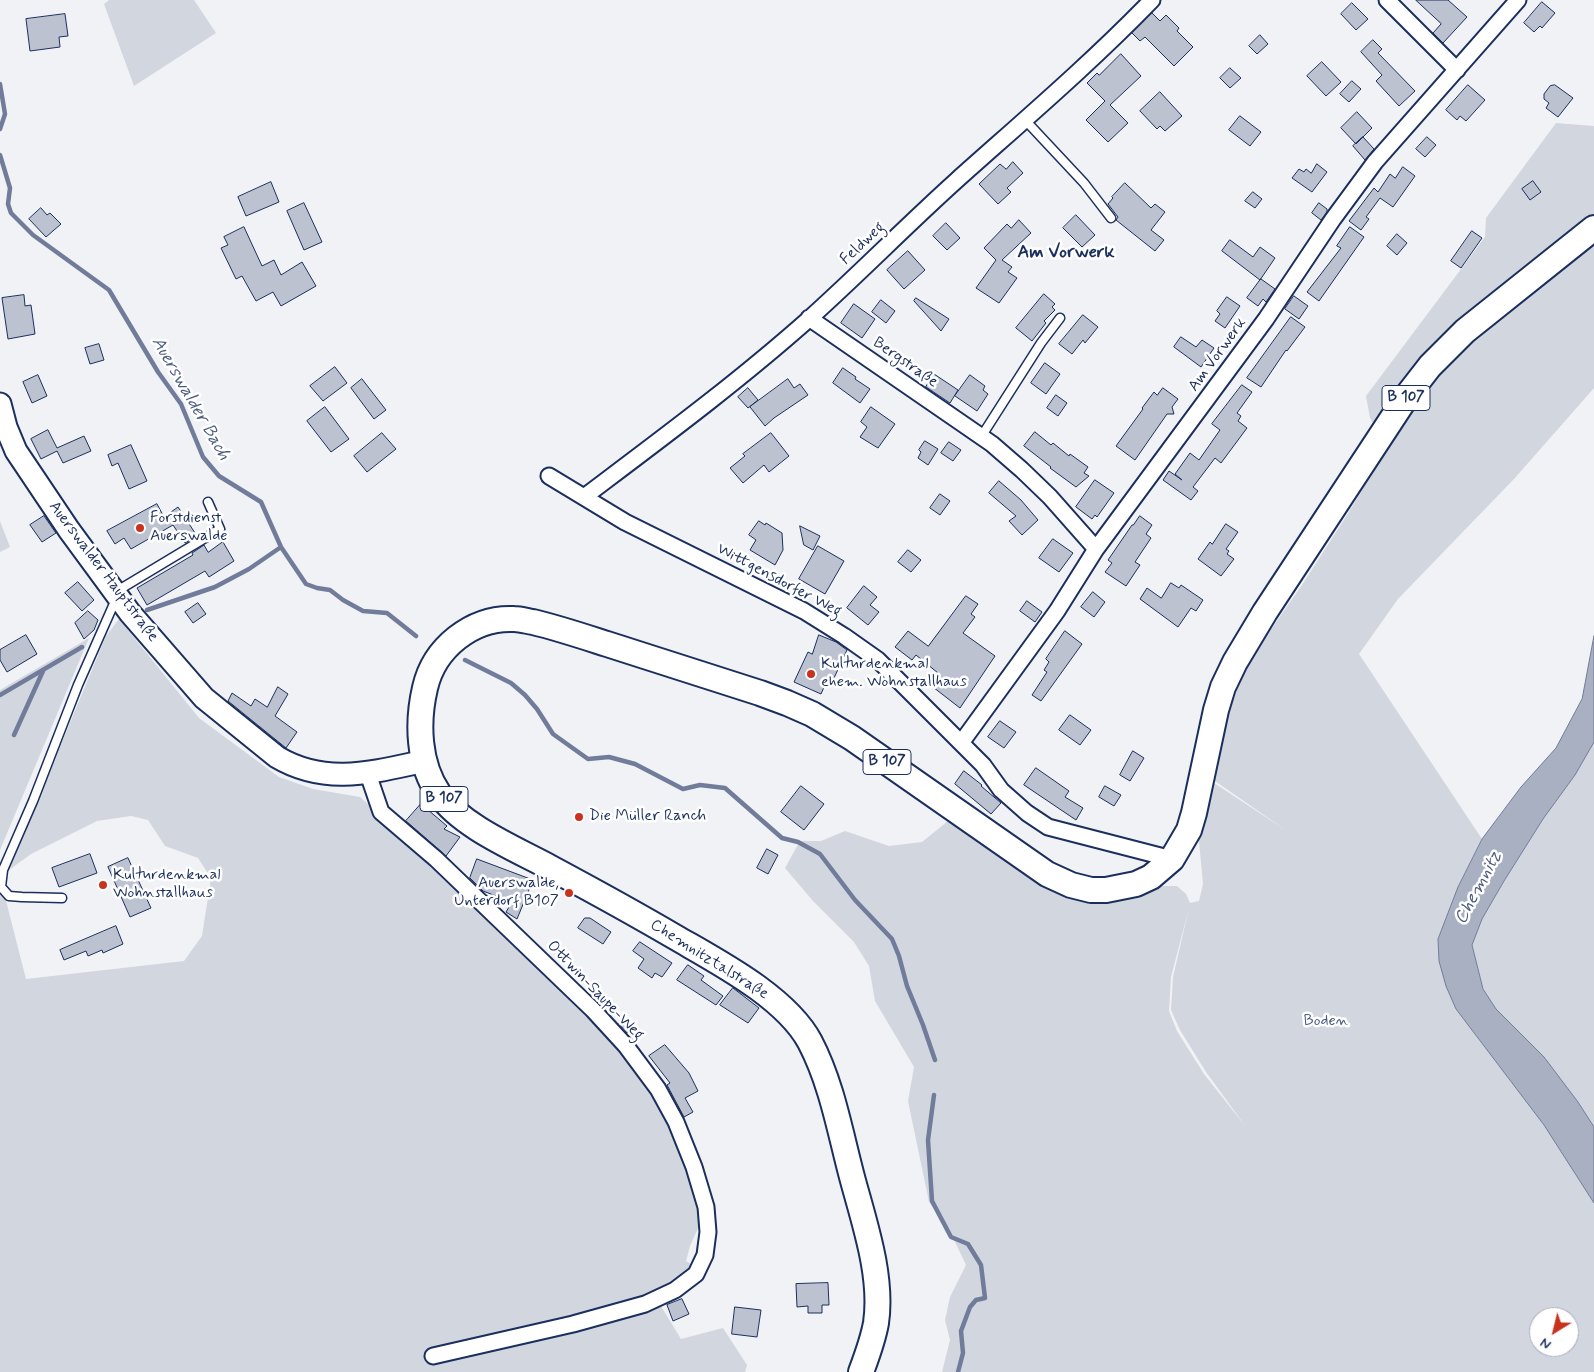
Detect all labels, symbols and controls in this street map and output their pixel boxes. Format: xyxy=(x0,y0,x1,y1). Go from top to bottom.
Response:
street label: Feldweg xyxy=(837,218,889,270)
district label: Am Vorwerk xyxy=(1017,242,1115,264)
street label: Am Vorwerk xyxy=(1185,314,1251,396)
water label: Auerswalder Bach xyxy=(146,333,234,465)
street label: Bergstraße xyxy=(869,334,941,392)
road number: B 107 xyxy=(1382,386,1430,410)
street label: Auerswalder Hauptstraße xyxy=(44,498,162,646)
place label: Forstdienst Auerswalde xyxy=(150,509,228,547)
marker: Forstdienst Auerswalde xyxy=(134,522,146,534)
street label: Wittgensdorfer Weg xyxy=(713,540,845,622)
place label: Kulturdenkmal ehem. Wohnstallhaus xyxy=(821,655,967,693)
marker: Kulturdenkmal ehem. Wohnstallhaus xyxy=(805,668,817,680)
road number: B 107 xyxy=(863,750,911,774)
road number: B 107 xyxy=(420,786,468,812)
place label: Die Müller Ranch xyxy=(589,807,706,827)
marker: Die Müller Ranch xyxy=(573,811,585,823)
water label: Chemnitz xyxy=(1451,848,1507,928)
place label: Kulturdenkmal Wohnstallhaus xyxy=(113,866,221,904)
place label: Auerswalde, Unterdorf B107 xyxy=(454,874,559,912)
marker: Kulturdenkmal Wohnstallhaus xyxy=(97,879,109,891)
marker: Auerswalde, Unterdorf B107 xyxy=(563,887,575,899)
street label: Chemnitztalstraße xyxy=(646,916,772,1004)
street label: Ottwin-Saupe-Weg xyxy=(542,937,648,1045)
park label: Boden xyxy=(1304,1012,1348,1032)
north arrow xyxy=(1529,1307,1579,1357)
text: N xyxy=(1537,1333,1555,1353)

